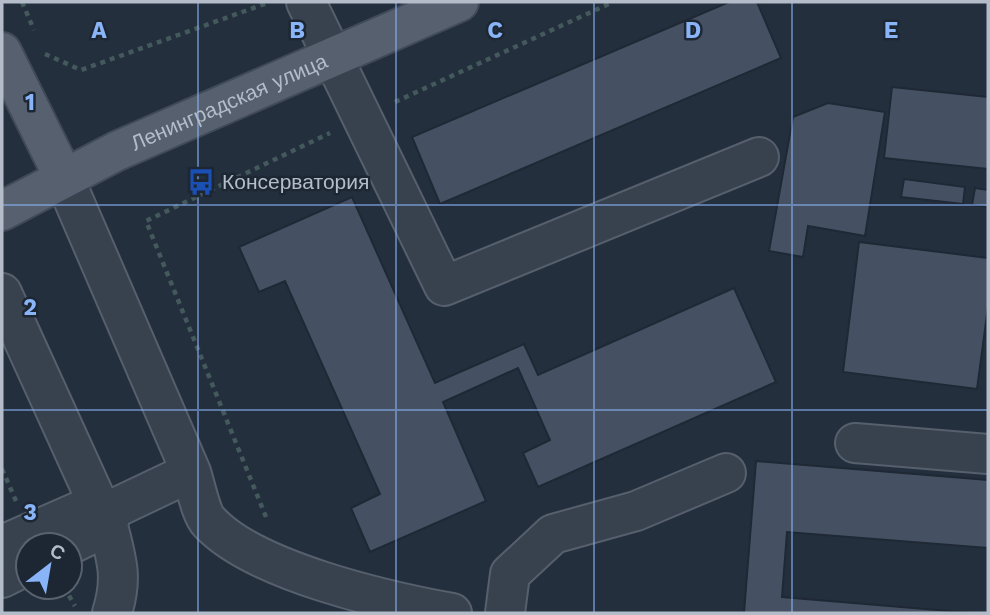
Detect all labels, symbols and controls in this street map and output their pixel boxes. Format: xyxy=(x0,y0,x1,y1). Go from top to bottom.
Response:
text: A xyxy=(91,17,107,44)
text: B xyxy=(289,17,305,44)
text: C xyxy=(487,17,503,44)
text: D xyxy=(685,17,701,44)
text: E xyxy=(884,17,898,44)
street label: Ленинградская улица xyxy=(127,48,331,155)
text: 1 xyxy=(25,89,35,116)
bus stop icon: Консерватория xyxy=(186,167,216,197)
place label: Консерватория xyxy=(222,169,369,194)
text: 2 xyxy=(23,294,37,321)
text: 3 xyxy=(23,499,37,526)
north arrow xyxy=(14,531,84,601)
text: С xyxy=(46,538,70,565)

